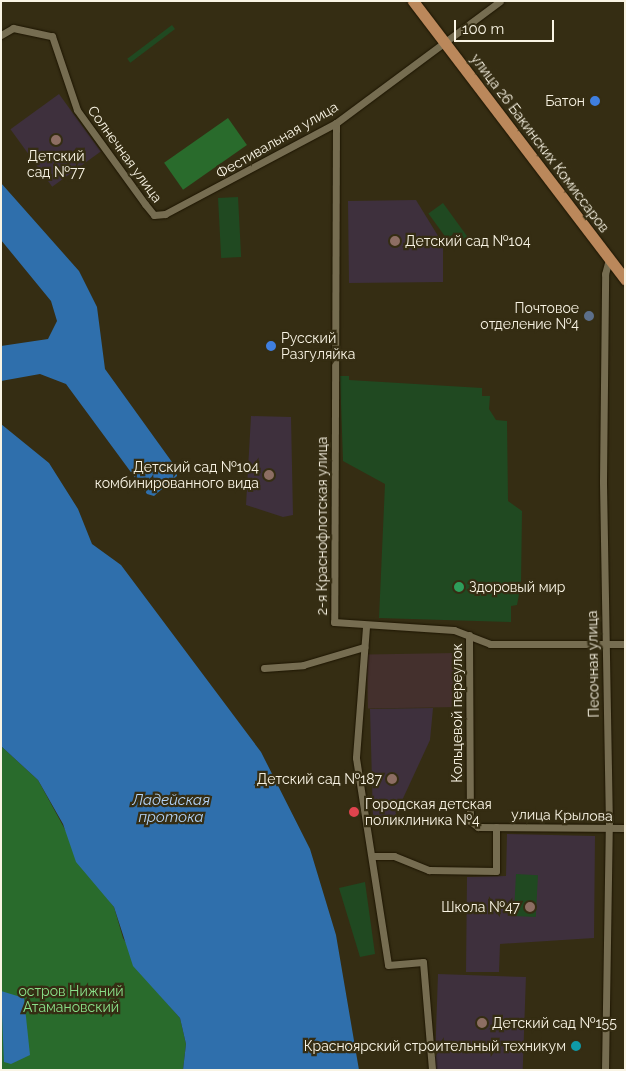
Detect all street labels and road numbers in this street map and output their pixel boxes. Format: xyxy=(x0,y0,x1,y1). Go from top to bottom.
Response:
street label: улица 26 Бакинских Комиссаров xyxy=(467,50,613,236)
street label: Фестивальная улица xyxy=(213,98,341,182)
street label: Солнечная улица xyxy=(84,102,166,206)
street label: 2-я Краснофлотская улица xyxy=(314,436,330,616)
street label: Песочная улица xyxy=(584,610,602,718)
street label: Кольцевой переулок xyxy=(449,643,465,783)
street label: улица Крылова xyxy=(511,806,613,824)

